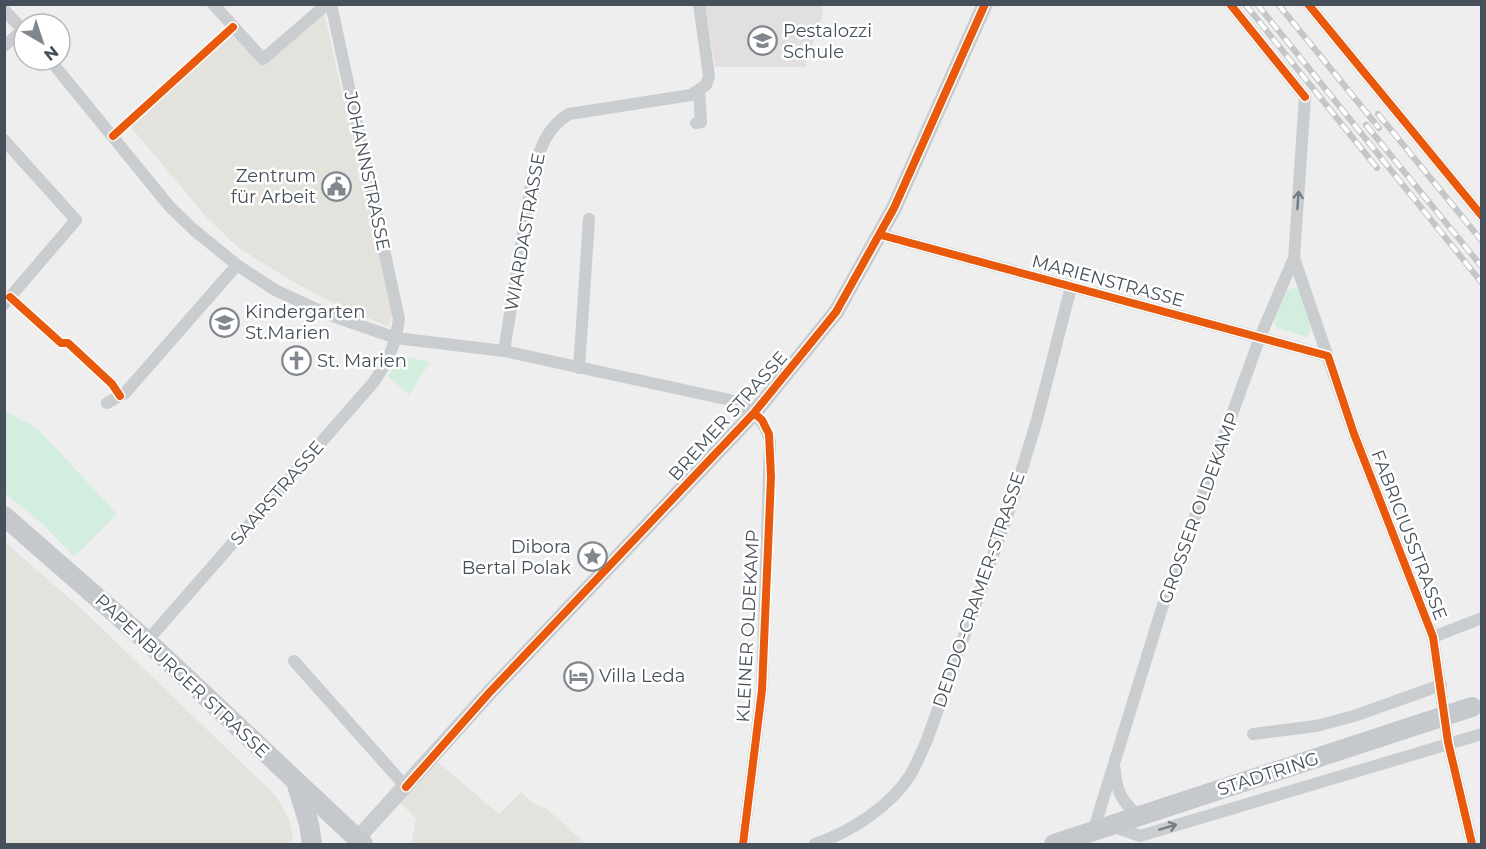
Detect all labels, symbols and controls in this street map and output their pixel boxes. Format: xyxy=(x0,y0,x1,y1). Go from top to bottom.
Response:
north arrow xyxy=(12,12,72,72)
place label: Pestalozzi Schule xyxy=(783,20,872,63)
school or university icon: Pestalozzi Schule xyxy=(746,25,778,57)
text: N xyxy=(40,42,62,65)
street label: JOHANNSTRASSE xyxy=(339,88,395,253)
street label: WIARDASTRASSE xyxy=(500,151,550,313)
place label: Zentrum für Arbeit xyxy=(231,165,316,208)
public building icon: Zentrum für Arbeit xyxy=(321,170,353,202)
one-way arrow xyxy=(1293,190,1304,210)
street label: MARIENSTRASSE xyxy=(1030,250,1186,312)
place label: Kindergarten St.Marien xyxy=(245,301,365,344)
school or university icon: Kindergarten St.Marien xyxy=(208,306,240,338)
church icon: St. Marien xyxy=(280,345,312,377)
street label: BREMER STRASSE xyxy=(664,347,792,485)
place label: St. Marien xyxy=(317,350,407,372)
street label: GROSSER OLDEKAMP xyxy=(1154,409,1244,607)
street label: SAARSTRASSE xyxy=(226,436,328,550)
street label: FABRICIUSSTRASSE xyxy=(1366,447,1452,623)
street label: DEDDO-CRAMER-STRASSE xyxy=(928,469,1030,711)
street label: KLEINER OLDEKAMP xyxy=(732,529,764,723)
place label: Dibora Bertal Polak xyxy=(462,536,571,579)
place icon: Dibora Bertal Polak xyxy=(576,541,608,573)
street label: PAPENBURGER STRASSE xyxy=(90,589,274,763)
hotel icon: Villa Leda xyxy=(562,660,594,692)
place label: Villa Leda xyxy=(599,665,685,687)
street label: STADTRING xyxy=(1214,747,1322,801)
one-way arrow xyxy=(1158,821,1177,832)

